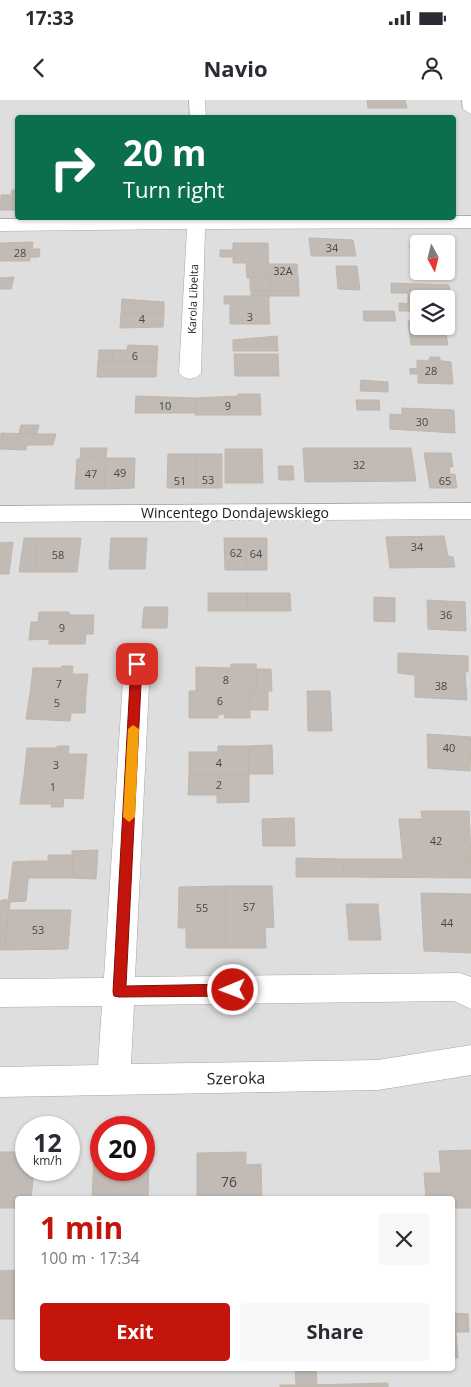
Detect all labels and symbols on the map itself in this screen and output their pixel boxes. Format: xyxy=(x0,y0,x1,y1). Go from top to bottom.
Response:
north arrow xyxy=(410,235,455,280)
house number: 34 xyxy=(326,240,339,255)
house number: 28 xyxy=(14,245,26,260)
house number: 32A xyxy=(273,263,293,278)
street label: Karola Libelta xyxy=(184,264,201,334)
house number: 3 xyxy=(247,309,253,324)
house number: 4 xyxy=(139,311,146,326)
house number: 6 xyxy=(132,348,138,363)
house number: 28 xyxy=(425,363,437,378)
house number: 10 xyxy=(159,398,171,413)
house number: 9 xyxy=(225,398,231,413)
house number: 30 xyxy=(416,414,428,429)
house number: 32 xyxy=(353,457,365,472)
house number: 49 xyxy=(114,465,126,480)
house number: 47 xyxy=(85,466,97,481)
house number: 53 xyxy=(202,472,214,487)
house number: 51 xyxy=(174,473,186,488)
house number: 65 xyxy=(439,473,451,488)
street label: Wincentego Dondajewskiego xyxy=(141,503,329,522)
house number: 34 xyxy=(411,539,424,554)
house number: 62 xyxy=(230,545,242,560)
house number: 64 xyxy=(250,546,263,561)
house number: 58 xyxy=(52,547,64,562)
house number: 36 xyxy=(440,607,452,622)
house number: 9 xyxy=(59,620,65,635)
pin xyxy=(116,643,158,685)
house number: 8 xyxy=(223,672,229,687)
house number: 7 xyxy=(56,676,62,691)
house number: 38 xyxy=(435,678,447,693)
house number: 6 xyxy=(217,693,223,708)
house number: 5 xyxy=(54,695,60,710)
house number: 40 xyxy=(443,740,455,755)
house number: 4 xyxy=(216,755,223,770)
house number: 3 xyxy=(53,757,59,772)
house number: 2 xyxy=(216,777,222,792)
house number: 1 xyxy=(50,779,56,794)
house number: 42 xyxy=(430,833,442,848)
house number: 57 xyxy=(243,899,255,914)
house number: 55 xyxy=(196,900,208,915)
house number: 44 xyxy=(441,915,454,930)
house number: 53 xyxy=(32,922,44,937)
position arrow xyxy=(206,963,258,1015)
street label: Szeroka xyxy=(206,1066,266,1090)
speed limit sign: 20 xyxy=(90,1116,155,1181)
house number: 76 xyxy=(221,1172,237,1191)

